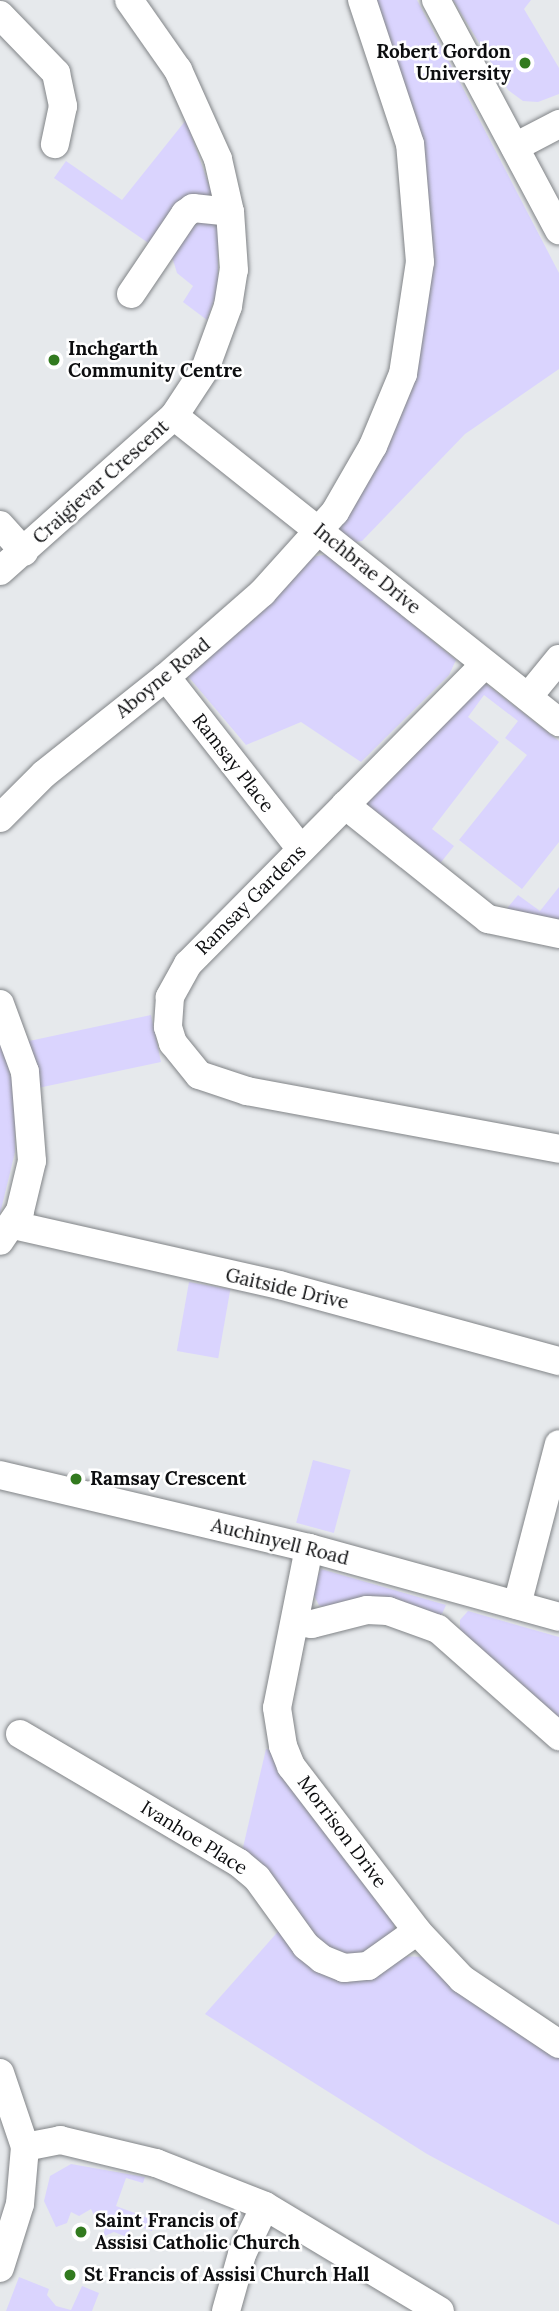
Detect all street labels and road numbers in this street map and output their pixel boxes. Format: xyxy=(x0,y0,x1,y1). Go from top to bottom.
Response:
street label: Craigievar Crescent xyxy=(28,415,174,549)
street label: Inchbrae Drive xyxy=(309,519,425,619)
street label: Aboyne Road xyxy=(111,633,215,723)
street label: Ramsay Place xyxy=(187,709,279,817)
street label: Ramsay Gardens xyxy=(191,840,311,960)
street label: Gaitside Drive xyxy=(223,1264,351,1314)
street label: Auchinyell Road xyxy=(209,1514,351,1570)
street label: Morrison Drive xyxy=(293,1772,391,1892)
street label: Ivanhoe Place xyxy=(137,1796,251,1880)

